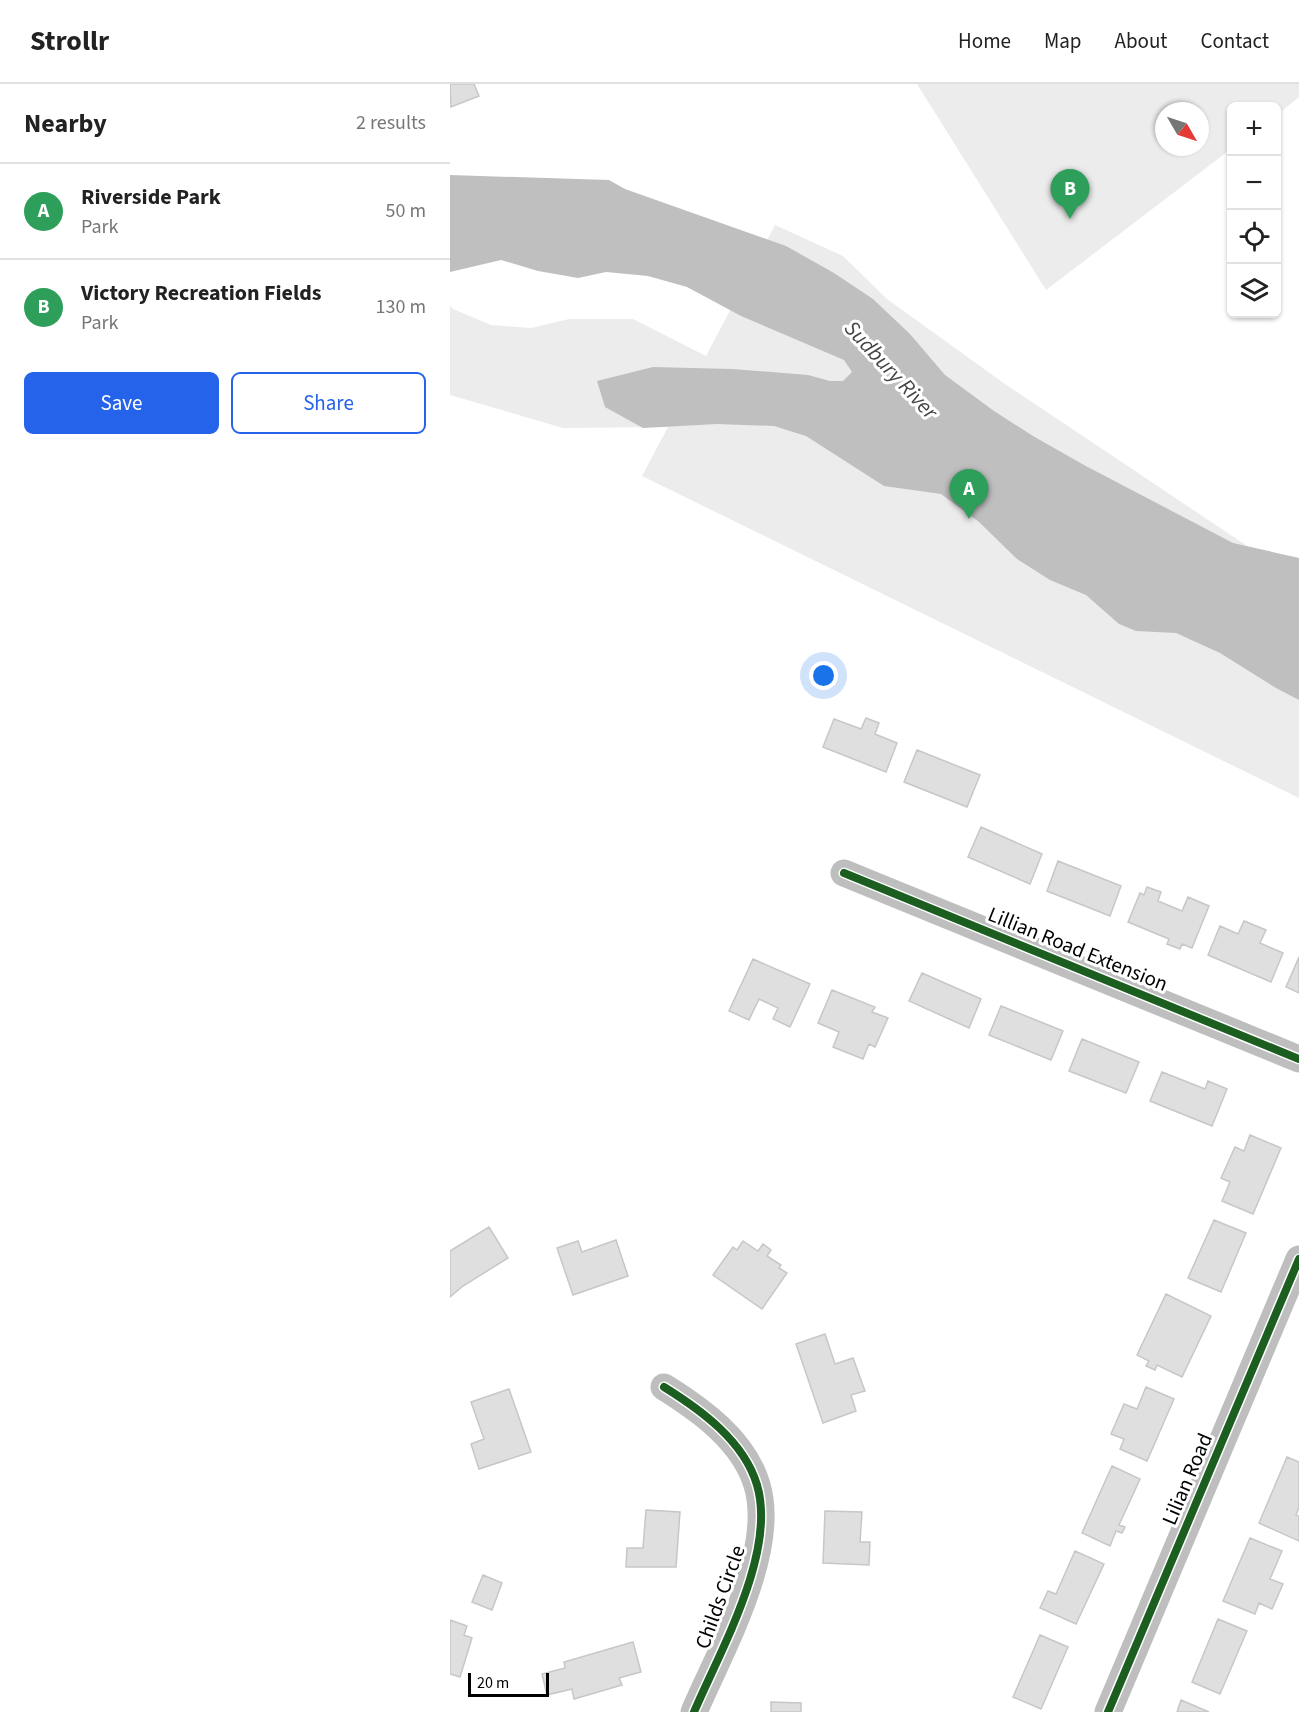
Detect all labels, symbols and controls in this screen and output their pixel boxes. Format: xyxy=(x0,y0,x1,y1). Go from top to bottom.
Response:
text: Strollr xyxy=(30,21,109,61)
text: Home xyxy=(958,26,1011,56)
text: Map xyxy=(1044,26,1082,56)
text: About xyxy=(1115,26,1167,56)
text: Contact xyxy=(1200,26,1269,56)
north arrow xyxy=(1155,102,1209,156)
map controls xyxy=(1227,102,1281,318)
button: + xyxy=(1227,102,1281,156)
text: Nearby xyxy=(24,105,107,142)
text: 2 results xyxy=(356,109,426,137)
button: − xyxy=(1227,156,1281,210)
pin: B xyxy=(1050,170,1090,219)
text: Riverside Park xyxy=(81,181,221,213)
text: A xyxy=(38,197,49,225)
text: 50 m xyxy=(386,197,426,225)
button: locate xyxy=(1227,210,1281,264)
text: Park xyxy=(81,213,118,241)
button: layers xyxy=(1227,264,1281,318)
text: Victory Recreation Fields xyxy=(81,277,322,309)
text: B xyxy=(37,293,50,321)
text: 130 m xyxy=(376,293,426,321)
text: Park xyxy=(81,309,118,337)
water label: Sudbury River xyxy=(837,313,946,428)
button: Save xyxy=(24,372,219,434)
button: Share xyxy=(231,372,426,434)
pin: A xyxy=(950,470,988,519)
your location xyxy=(809,661,838,690)
street label: Lillian Road Extension xyxy=(984,899,1172,999)
street label: Lilian Road xyxy=(1154,1428,1220,1530)
street label: Childs Circle xyxy=(687,1541,753,1653)
scale bar xyxy=(468,1670,549,1698)
text: 20 m xyxy=(477,1672,509,1694)

